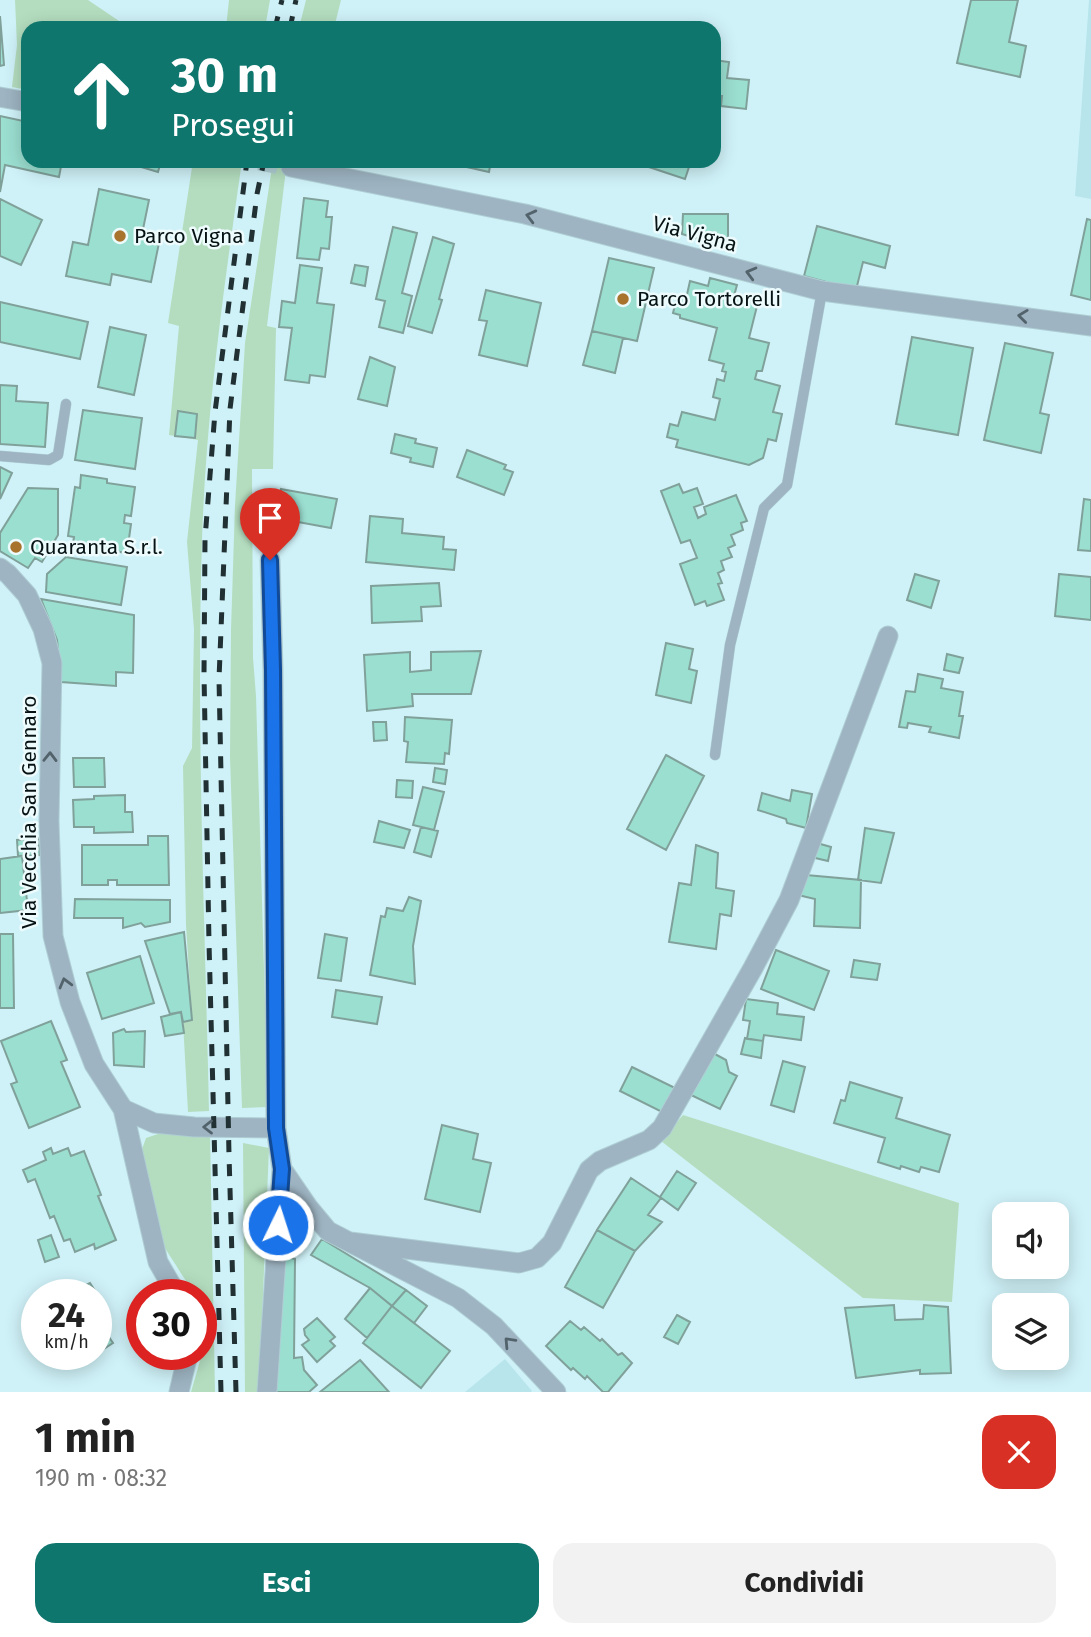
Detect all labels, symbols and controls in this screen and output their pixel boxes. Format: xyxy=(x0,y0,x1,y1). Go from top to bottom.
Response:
text: 30 m xyxy=(171,46,278,105)
icon: ahead xyxy=(56,49,147,140)
text: Prosegui xyxy=(171,106,295,144)
one-way arrow xyxy=(525,209,537,224)
street label: Via Vigna xyxy=(650,210,740,258)
place label: Parco Vigna xyxy=(134,223,244,249)
marker: Parco Vigna xyxy=(112,228,128,244)
one-way arrow xyxy=(745,266,757,281)
place label: Parco Tortorelli xyxy=(637,286,781,312)
marker: Parco Tortorelli xyxy=(615,291,631,307)
one-way arrow xyxy=(1018,309,1029,324)
pin xyxy=(240,488,300,560)
icon: arrive xyxy=(251,499,289,537)
place label: Quaranta S.r.l. xyxy=(30,534,163,560)
marker: Quaranta S.r.l. xyxy=(8,539,24,555)
street label: Via Vecchia San Gennaro xyxy=(16,695,42,929)
one-way arrow xyxy=(42,752,58,762)
one-way arrow xyxy=(59,977,73,989)
one-way arrow xyxy=(202,1119,213,1135)
position arrow xyxy=(241,1188,315,1262)
map controls xyxy=(992,1202,1069,1370)
button: sound xyxy=(992,1202,1069,1279)
speed limit sign: 30 xyxy=(126,1279,217,1370)
button: layers xyxy=(992,1293,1069,1370)
text: 24 xyxy=(48,1294,85,1336)
text: km/h xyxy=(44,1331,89,1353)
one-way arrow xyxy=(505,1337,517,1350)
text: 1 min xyxy=(35,1413,136,1463)
button: close xyxy=(982,1415,1056,1489)
text: 190 m · 08:32 xyxy=(35,1464,167,1492)
button: Esci xyxy=(35,1543,539,1623)
button: Condividi xyxy=(553,1543,1056,1623)

